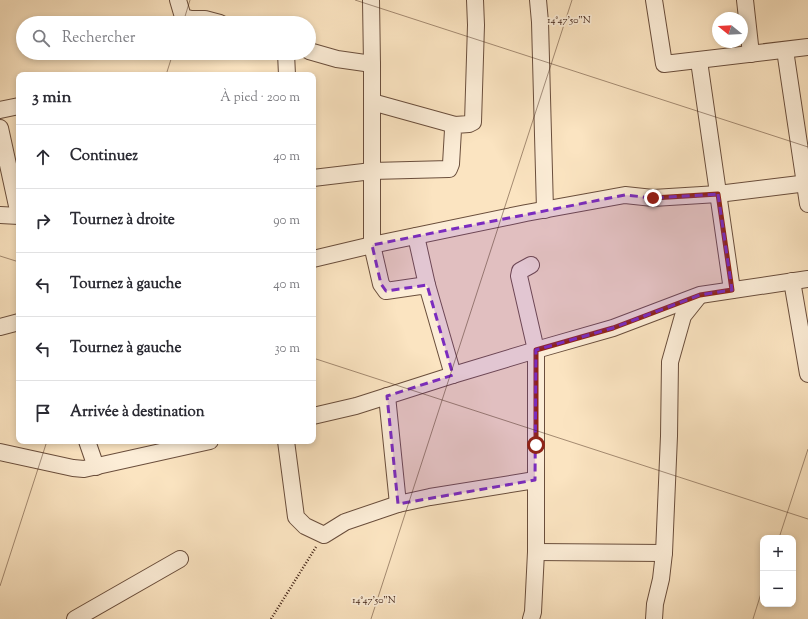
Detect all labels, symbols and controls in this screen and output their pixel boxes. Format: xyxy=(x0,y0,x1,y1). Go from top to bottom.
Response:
north arrow xyxy=(712,12,748,48)
text: 14°47'50"N xyxy=(547,13,591,28)
search box xyxy=(16,16,316,60)
icon: search xyxy=(30,27,52,49)
text: Rechercher xyxy=(62,28,135,49)
text: 3 min xyxy=(32,86,71,110)
text: À pied · 200 m xyxy=(220,89,300,107)
icon: ahead xyxy=(32,146,54,168)
text: Continuez xyxy=(70,146,138,167)
text: 40 m xyxy=(273,148,300,166)
route end xyxy=(644,189,662,207)
icon: right xyxy=(32,210,54,232)
text: Tournez à droite xyxy=(70,210,175,231)
text: 90 m xyxy=(273,212,300,230)
icon: left xyxy=(32,274,54,296)
text: Tournez à gauche xyxy=(70,274,181,295)
text: 40 m xyxy=(273,276,300,294)
icon: left xyxy=(32,338,54,360)
text: Tournez à gauche xyxy=(70,338,181,359)
text: 30 m xyxy=(274,340,300,358)
icon: arrive xyxy=(32,402,54,424)
text: Arrivée à destination xyxy=(70,402,205,423)
route start xyxy=(527,436,545,454)
map controls xyxy=(760,535,796,607)
button: + xyxy=(760,535,796,571)
button: − xyxy=(760,571,796,607)
text: 14°47'50"N xyxy=(352,593,396,608)

